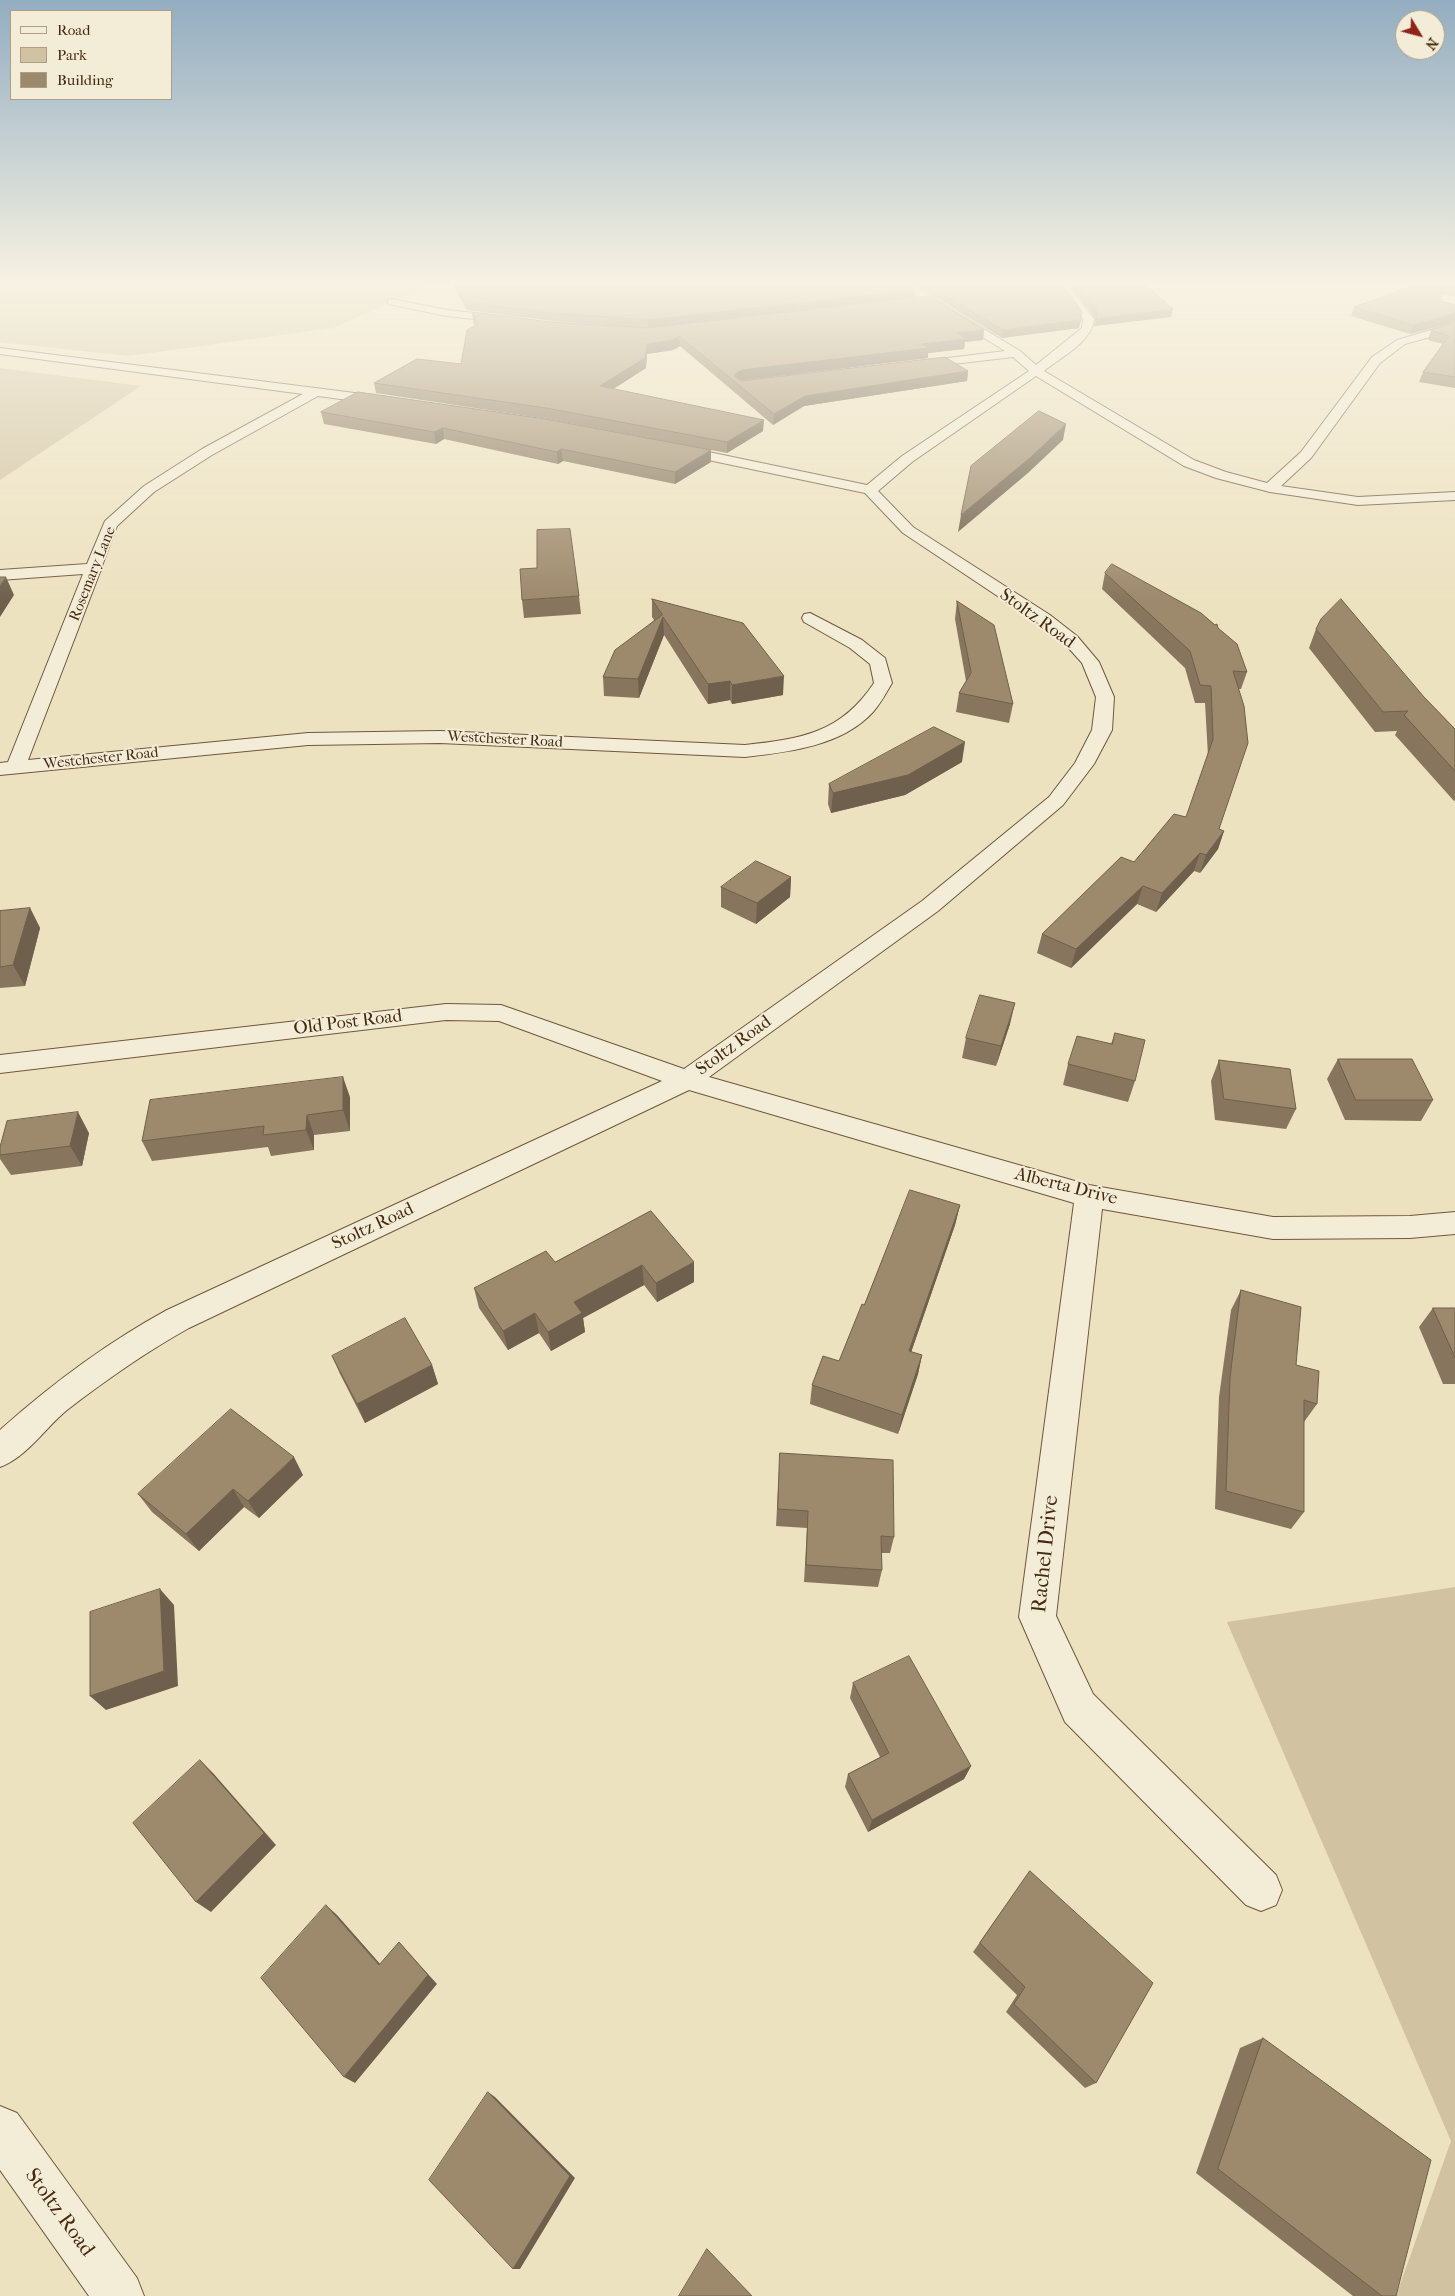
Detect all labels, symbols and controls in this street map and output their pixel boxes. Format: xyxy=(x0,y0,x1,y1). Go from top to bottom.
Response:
legend xyxy=(10,10,172,100)
north arrow xyxy=(1395,10,1445,60)
text: Road xyxy=(57,21,90,39)
text: N xyxy=(1422,34,1442,53)
text: Park xyxy=(57,46,87,64)
text: Building xyxy=(57,71,113,89)
street label: Rosemary Lane xyxy=(66,524,120,624)
street label: Stoltz Road xyxy=(995,584,1079,654)
street label: Westchester Road xyxy=(447,728,563,752)
street label: Westchester Road xyxy=(43,744,159,774)
street label: Old Post Road xyxy=(292,1006,404,1040)
street label: Stoltz Road xyxy=(692,1011,776,1081)
street label: Alberta Drive xyxy=(1012,1164,1120,1210)
street label: Stoltz Road xyxy=(329,1199,417,1255)
street label: Rachel Drive xyxy=(1027,1494,1065,1614)
street label: Stoltz Road xyxy=(19,2164,99,2262)

